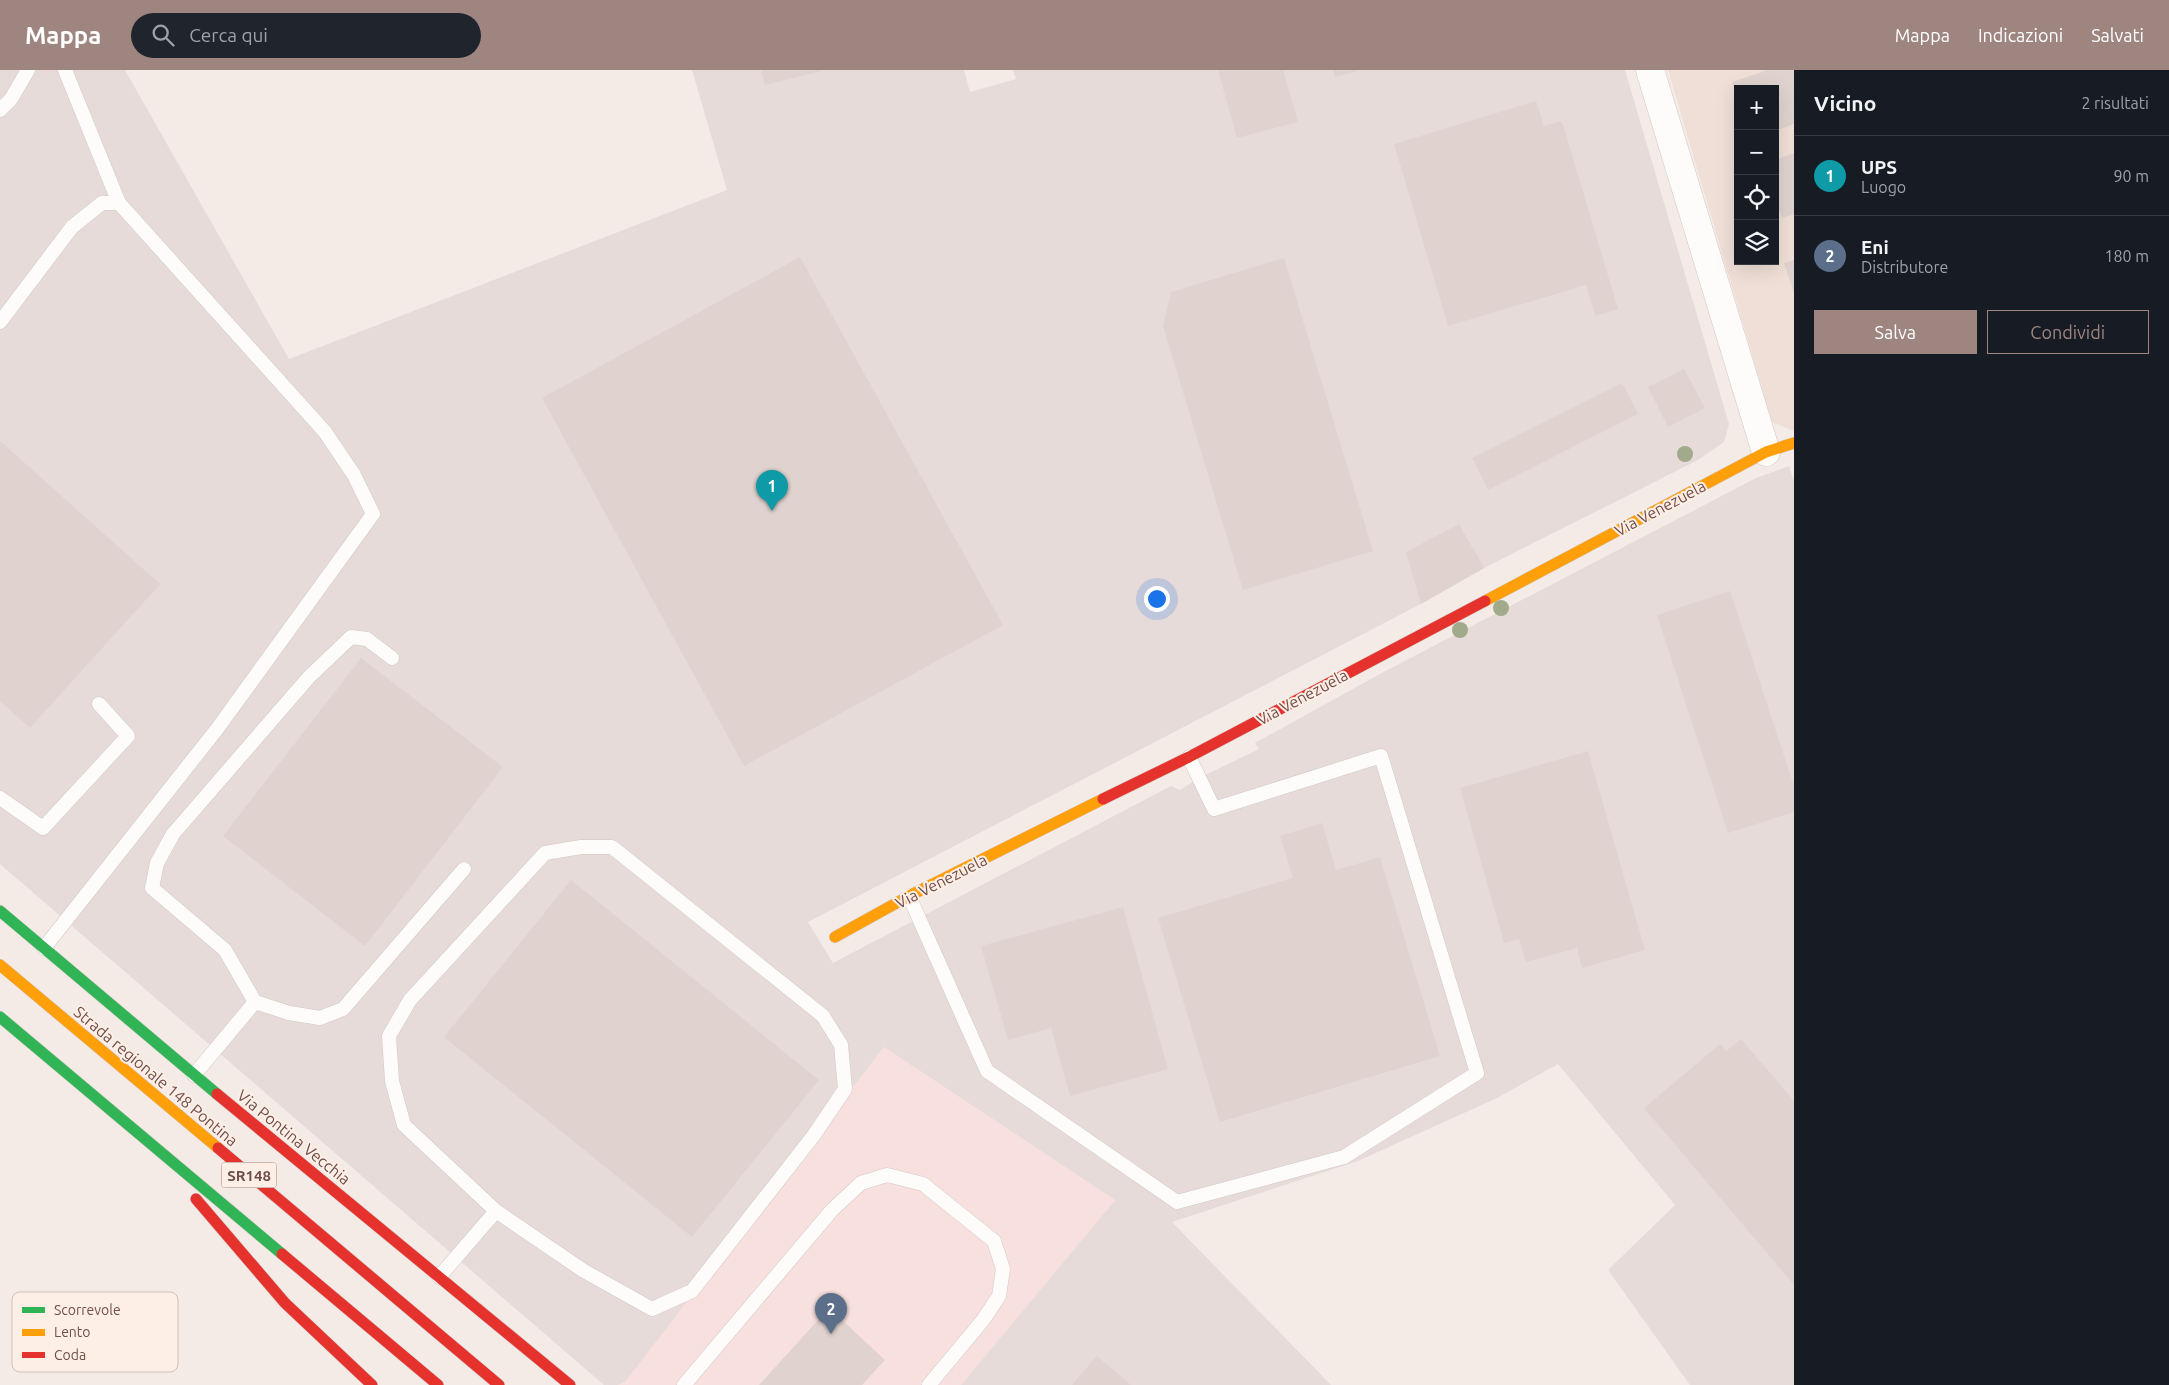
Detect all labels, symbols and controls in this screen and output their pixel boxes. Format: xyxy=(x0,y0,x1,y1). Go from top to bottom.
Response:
search box xyxy=(131,13,481,58)
icon: search xyxy=(149,21,177,49)
text: Mappa xyxy=(25,22,101,49)
text: Cerca qui xyxy=(189,24,268,46)
text: Mappa xyxy=(1895,25,1950,45)
text: Indicazioni xyxy=(1978,25,2063,45)
text: Salvati xyxy=(2091,25,2144,45)
map controls xyxy=(1734,85,1779,265)
button: + xyxy=(1734,85,1779,130)
text: Vicino xyxy=(1814,91,1876,115)
text: 2 risultati xyxy=(2081,94,2149,112)
button: − xyxy=(1734,130,1779,175)
text: UPS xyxy=(1861,156,1897,178)
text: 1 xyxy=(1825,167,1835,185)
text: 90 m xyxy=(2113,167,2149,185)
button: locate xyxy=(1734,175,1779,220)
text: Luogo xyxy=(1861,178,1906,196)
button: layers xyxy=(1734,220,1779,265)
text: Eni xyxy=(1861,236,1889,258)
text: 2 xyxy=(1825,247,1835,265)
text: 180 m xyxy=(2104,247,2149,265)
text: Distributore xyxy=(1861,258,1948,276)
button: Salva xyxy=(1814,310,1977,354)
button: Condividi xyxy=(1987,310,2149,354)
pin: 1 xyxy=(756,470,788,511)
street label: Via Venezuela xyxy=(1611,476,1709,540)
your location xyxy=(1144,586,1170,612)
street label: Via Venezuela xyxy=(1253,665,1351,729)
street label: Via Venezuela xyxy=(892,850,990,912)
street label: Strada regionale 148 Pontina xyxy=(71,1002,241,1150)
street label: Via Pontina Vecchia xyxy=(234,1086,354,1188)
road number: SR148 xyxy=(222,1162,276,1188)
legend xyxy=(12,1292,178,1372)
pin: 2 xyxy=(815,1293,847,1334)
text: Scorrevole xyxy=(54,1302,121,1318)
text: Lento xyxy=(54,1324,91,1340)
text: Coda xyxy=(54,1347,86,1363)

